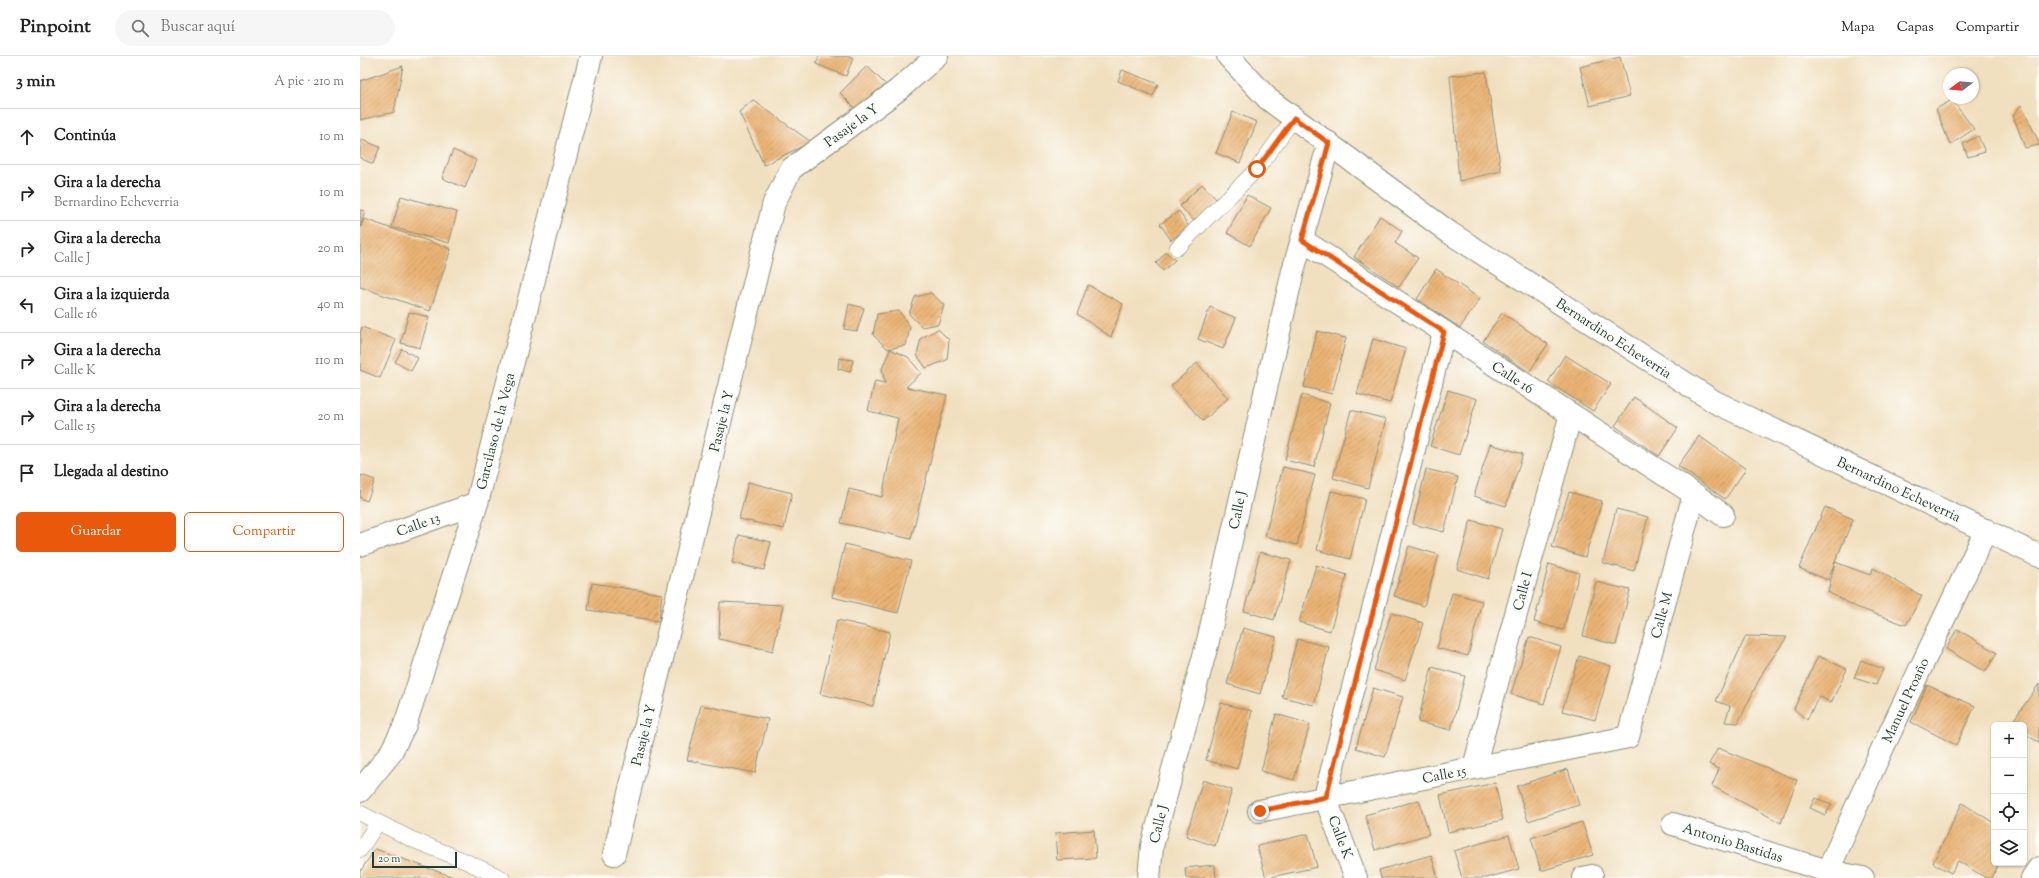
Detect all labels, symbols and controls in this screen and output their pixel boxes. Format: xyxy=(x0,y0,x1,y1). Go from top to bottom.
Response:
search box xyxy=(115,10,395,46)
text: Pinpoint xyxy=(20,14,91,41)
icon: search xyxy=(129,17,151,39)
text: Buscar aquí xyxy=(161,17,235,38)
text: Mapa xyxy=(1841,18,1875,38)
text: Capas xyxy=(1897,18,1934,38)
text: Compartir xyxy=(1956,18,2019,38)
north arrow xyxy=(1943,68,1979,104)
text: 3 min xyxy=(16,70,55,94)
text: A pie · 210 m xyxy=(274,73,344,91)
street label: Pasaje la Y xyxy=(821,100,883,153)
icon: ahead xyxy=(16,126,38,148)
text: Continúa xyxy=(54,126,116,147)
text: 10 m xyxy=(319,128,344,146)
route start xyxy=(1248,160,1266,178)
text: Gira a la derecha xyxy=(54,173,161,194)
icon: right xyxy=(16,182,38,204)
text: 10 m xyxy=(319,184,344,202)
text: Bernardino Echeverria xyxy=(54,194,179,212)
text: Gira a la derecha xyxy=(54,229,161,250)
icon: right xyxy=(16,238,38,260)
text: 20 m xyxy=(318,240,344,258)
text: Calle J xyxy=(54,250,90,268)
text: Gira a la izquierda xyxy=(54,285,170,306)
icon: left xyxy=(16,294,38,316)
street label: Bernardino Echeverria xyxy=(1551,295,1675,385)
text: 40 m xyxy=(317,296,344,314)
text: Calle 16 xyxy=(54,306,97,324)
text: Gira a la derecha xyxy=(54,341,161,362)
icon: right xyxy=(16,350,38,372)
text: 110 m xyxy=(315,352,344,370)
street label: Calle 16 xyxy=(1487,358,1537,400)
text: Calle K xyxy=(54,362,96,380)
street label: Garcilaso de la Vega xyxy=(473,370,521,492)
street label: Pasaje la Y xyxy=(706,389,740,454)
text: Gira a la derecha xyxy=(54,397,161,418)
icon: right xyxy=(16,406,38,428)
text: 20 m xyxy=(318,408,344,426)
text: Calle 15 xyxy=(54,418,95,436)
street label: Bernardino Echeverria xyxy=(1833,453,1964,529)
icon: arrive xyxy=(16,462,38,484)
text: Llegada al destino xyxy=(54,462,169,483)
street label: Calle J xyxy=(1225,489,1253,531)
street label: Calle 13 xyxy=(394,509,444,543)
button: Guardar xyxy=(16,512,176,552)
button: Compartir xyxy=(184,512,344,552)
street label: Calle I xyxy=(1509,570,1539,613)
street label: Calle M xyxy=(1647,590,1679,641)
street label: Manuel Proaño xyxy=(1878,655,1935,747)
street label: Pasaje la Y xyxy=(628,703,662,768)
map controls xyxy=(1991,722,2027,866)
button: + xyxy=(1991,722,2027,758)
button: − xyxy=(1991,758,2027,794)
street label: Calle 15 xyxy=(1421,762,1468,790)
button: locate xyxy=(1991,794,2027,830)
route end xyxy=(1251,802,1269,820)
street label: Calle J xyxy=(1146,803,1174,846)
street label: Calle K xyxy=(1322,813,1357,862)
street label: Antonio Bastidas xyxy=(1680,819,1785,869)
button: layers xyxy=(1991,830,2027,866)
scale bar xyxy=(372,850,457,869)
text: 20 m xyxy=(378,851,400,867)

